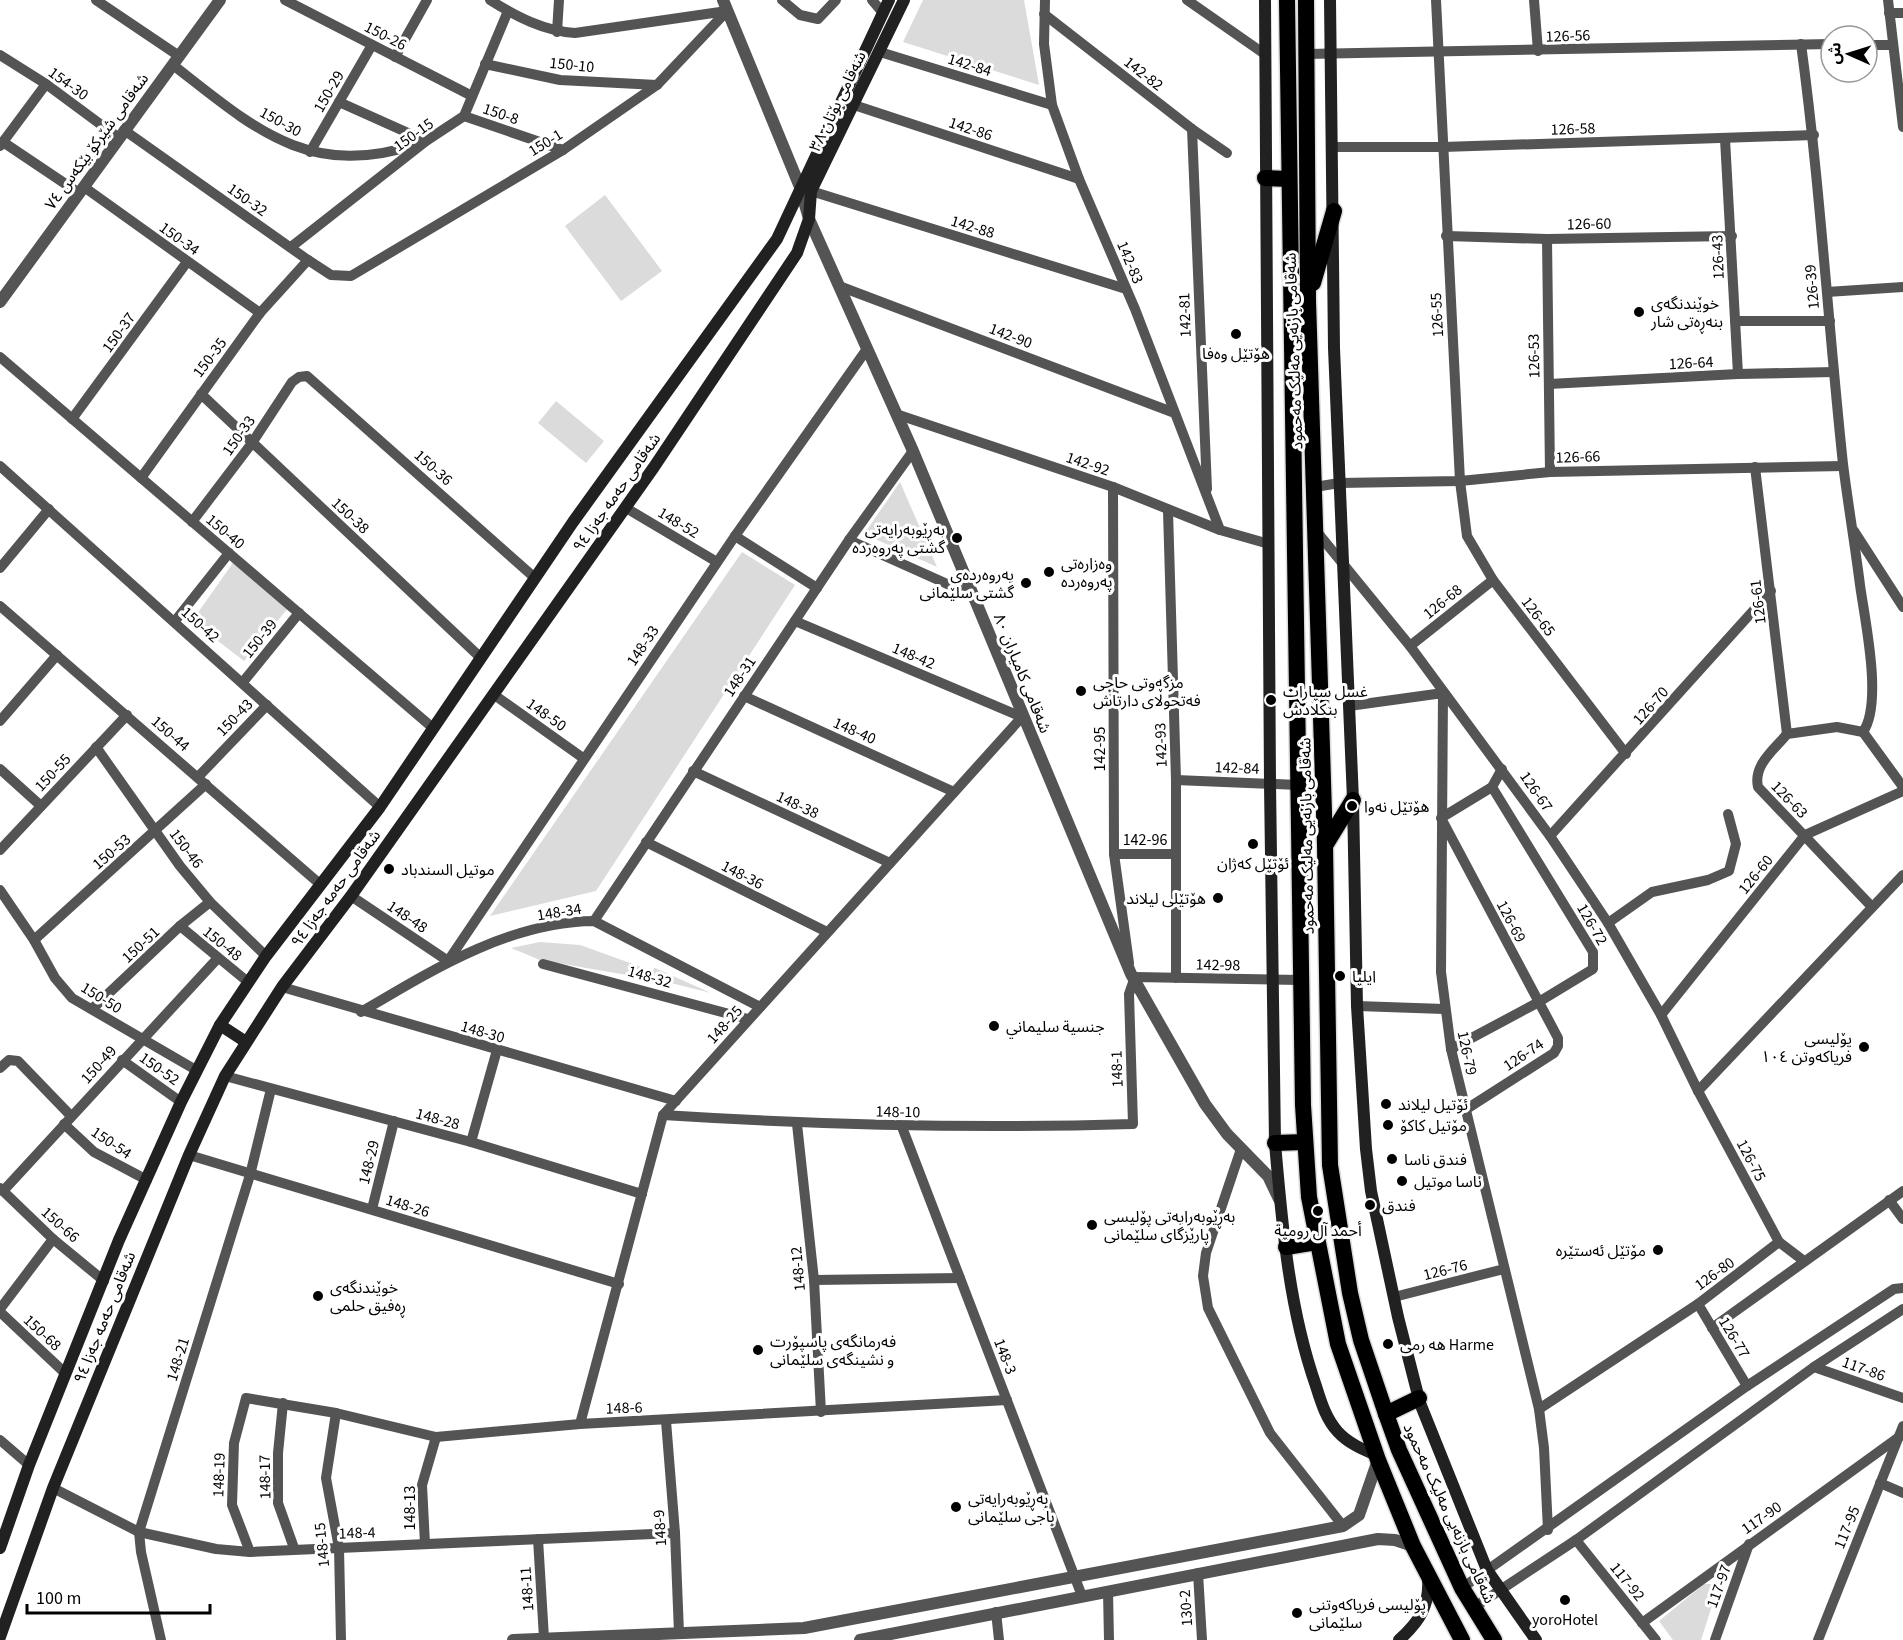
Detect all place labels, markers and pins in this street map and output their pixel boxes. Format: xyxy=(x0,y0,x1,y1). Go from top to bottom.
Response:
place label: خوێندنگەی بنەڕەتی شار xyxy=(1650,293,1723,335)
marker: خوێندنگەی بنەڕەتی شار xyxy=(1632,305,1646,319)
marker: هۆتێل وەفا xyxy=(1229,327,1243,341)
place label: هۆتێل وەفا xyxy=(1202,343,1270,365)
place label: بەڕێوبەرایەتی گشتی پەروەردە xyxy=(852,519,945,559)
marker: بەڕێوبەرایەتی گشتی پەروەردە xyxy=(950,531,964,545)
place label: وەزارەتی پەروەردە xyxy=(1061,553,1113,593)
place label: پەروەردەی گشتی سلێمانی xyxy=(920,564,1014,604)
marker: وەزارەتی پەروەردە xyxy=(1042,565,1056,579)
marker: پەروەردەی گشتی سلێمانی xyxy=(1019,576,1033,590)
place label: مزگەوتی حاجی فەتحوڵای دارتاش xyxy=(1093,672,1201,712)
place label: غسل سيارات بنكلادش xyxy=(1283,681,1368,721)
marker: مزگەوتی حاجی فەتحوڵای دارتاش xyxy=(1074,684,1088,698)
marker: غسل سيارات بنكلادش xyxy=(1264,693,1278,707)
place label: هۆتێل نەوا xyxy=(1364,796,1429,818)
marker: هۆتێل نەوا xyxy=(1345,799,1359,813)
marker: ئۆتێل کەژان xyxy=(1246,837,1260,851)
place label: ئۆتێل کەژان xyxy=(1217,853,1289,875)
place label: موتيل السندباد xyxy=(401,859,495,881)
marker: موتيل السندباد xyxy=(382,862,396,876)
place label: هۆتێلی لیلاند xyxy=(1126,888,1206,910)
marker: هۆتێلی لیلاند xyxy=(1211,891,1225,905)
place label: ايليا xyxy=(1352,966,1376,988)
marker: ايليا xyxy=(1333,969,1347,983)
place label: جنسية سليماني xyxy=(1006,1016,1105,1039)
marker: جنسية سليماني xyxy=(987,1019,1001,1033)
place label: پۆلیسی فریاکەوتن ١٠٤ xyxy=(1761,1028,1852,1068)
marker: پۆلیسی فریاکەوتن ١٠٤ xyxy=(1857,1040,1871,1054)
place label: ئۆتیل لیلاند xyxy=(1398,1094,1468,1116)
marker: ئۆتیل لیلاند xyxy=(1379,1097,1393,1111)
place label: مۆتیل کاکۆ xyxy=(1400,1115,1467,1137)
marker: مۆتیل کاکۆ xyxy=(1381,1118,1395,1132)
place label: فندق ناسا xyxy=(1404,1149,1467,1171)
marker: فندق ناسا xyxy=(1385,1152,1399,1166)
place label: ناسا موتيل xyxy=(1414,1171,1482,1193)
marker: ناسا موتيل xyxy=(1395,1174,1409,1188)
place label: فندق xyxy=(1382,1195,1416,1217)
marker: فندق xyxy=(1363,1198,1377,1212)
marker: أحمد آل رومية xyxy=(1311,1204,1325,1218)
place label: بەڕێوبەرایەتی پۆلیسی پارێزگای سلێمانی xyxy=(1104,1206,1235,1246)
marker: بەڕێوبەرایەتی پۆلیسی پارێزگای سلێمانی xyxy=(1085,1218,1099,1232)
place label: أحمد آل رومية xyxy=(1274,1220,1362,1242)
place label: مۆتێل ئەستێرە xyxy=(1556,1240,1646,1262)
marker: مۆتێل ئەستێرە xyxy=(1651,1243,1665,1257)
place label: خوێندنگەی ڕەفیق حلمی xyxy=(330,1277,406,1319)
marker: خوێندنگەی ڕەفیق حلمی xyxy=(311,1289,325,1303)
place label: فەرمانگەی پاسپۆرت و نشینگەی سلێمانی xyxy=(770,1331,896,1371)
place label: هه رمی Harme xyxy=(1400,1334,1494,1356)
marker: هه رمی Harme xyxy=(1381,1337,1395,1351)
marker: فەرمانگەی پاسپۆرت و نشینگەی سلێمانی xyxy=(751,1343,765,1357)
place label: بەڕێوبەرایەتی باجی سلێمانی xyxy=(968,1488,1055,1528)
marker: بەڕێوبەرایەتی باجی سلێمانی xyxy=(949,1500,963,1514)
marker: yoroHotel xyxy=(1558,1593,1572,1607)
place label: پۆلیسی فریاکەوتنی سلێمانی xyxy=(1309,1594,1426,1634)
marker: پۆلیسی فریاکەوتنی سلێمانی xyxy=(1290,1606,1304,1620)
place label: yoroHotel xyxy=(1532,1609,1598,1631)

